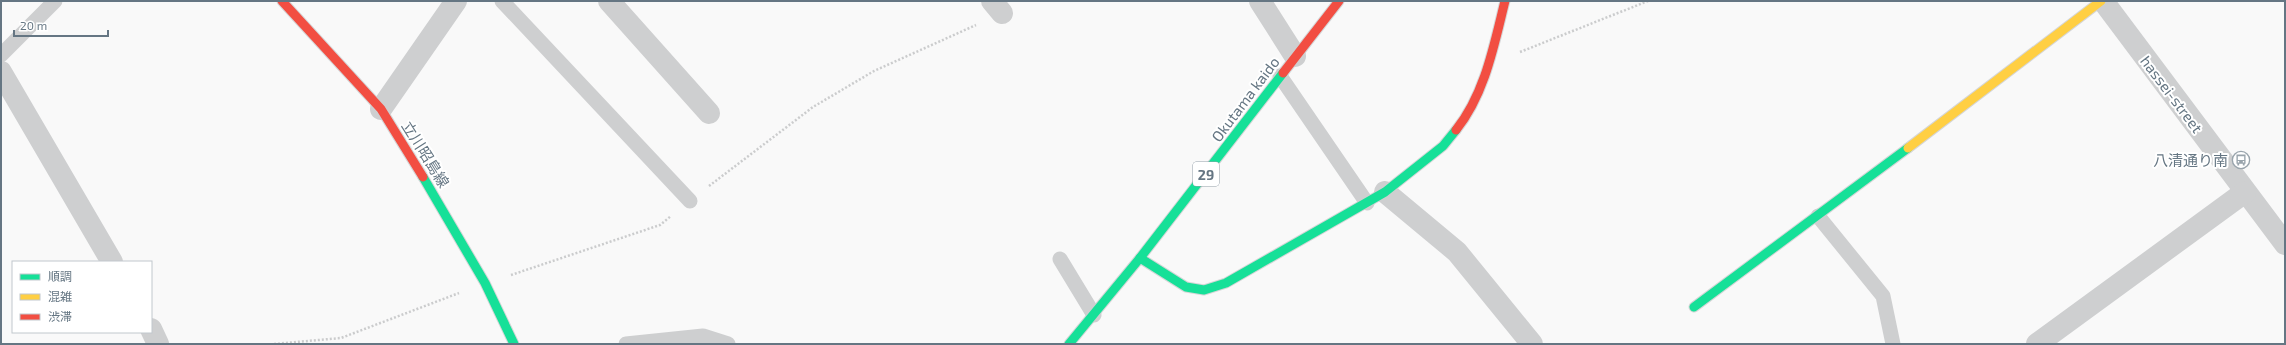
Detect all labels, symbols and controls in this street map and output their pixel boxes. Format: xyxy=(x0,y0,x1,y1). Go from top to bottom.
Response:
scale bar xyxy=(14,12,108,38)
text: 20 m xyxy=(20,18,47,32)
street label: hassei-street xyxy=(2137,52,2207,136)
street label: Okutama kaido xyxy=(1207,53,1283,145)
street label: 立川昭島線 xyxy=(398,117,454,191)
bus stop icon: 八清通り南 xyxy=(2231,150,2251,170)
place label: 八清通り南 xyxy=(2153,151,2228,169)
road number: 29 xyxy=(1193,162,1219,186)
legend xyxy=(12,261,152,333)
text: 順調 xyxy=(48,269,72,283)
text: 混雑 xyxy=(48,289,72,303)
text: 渋滞 xyxy=(48,309,72,323)

